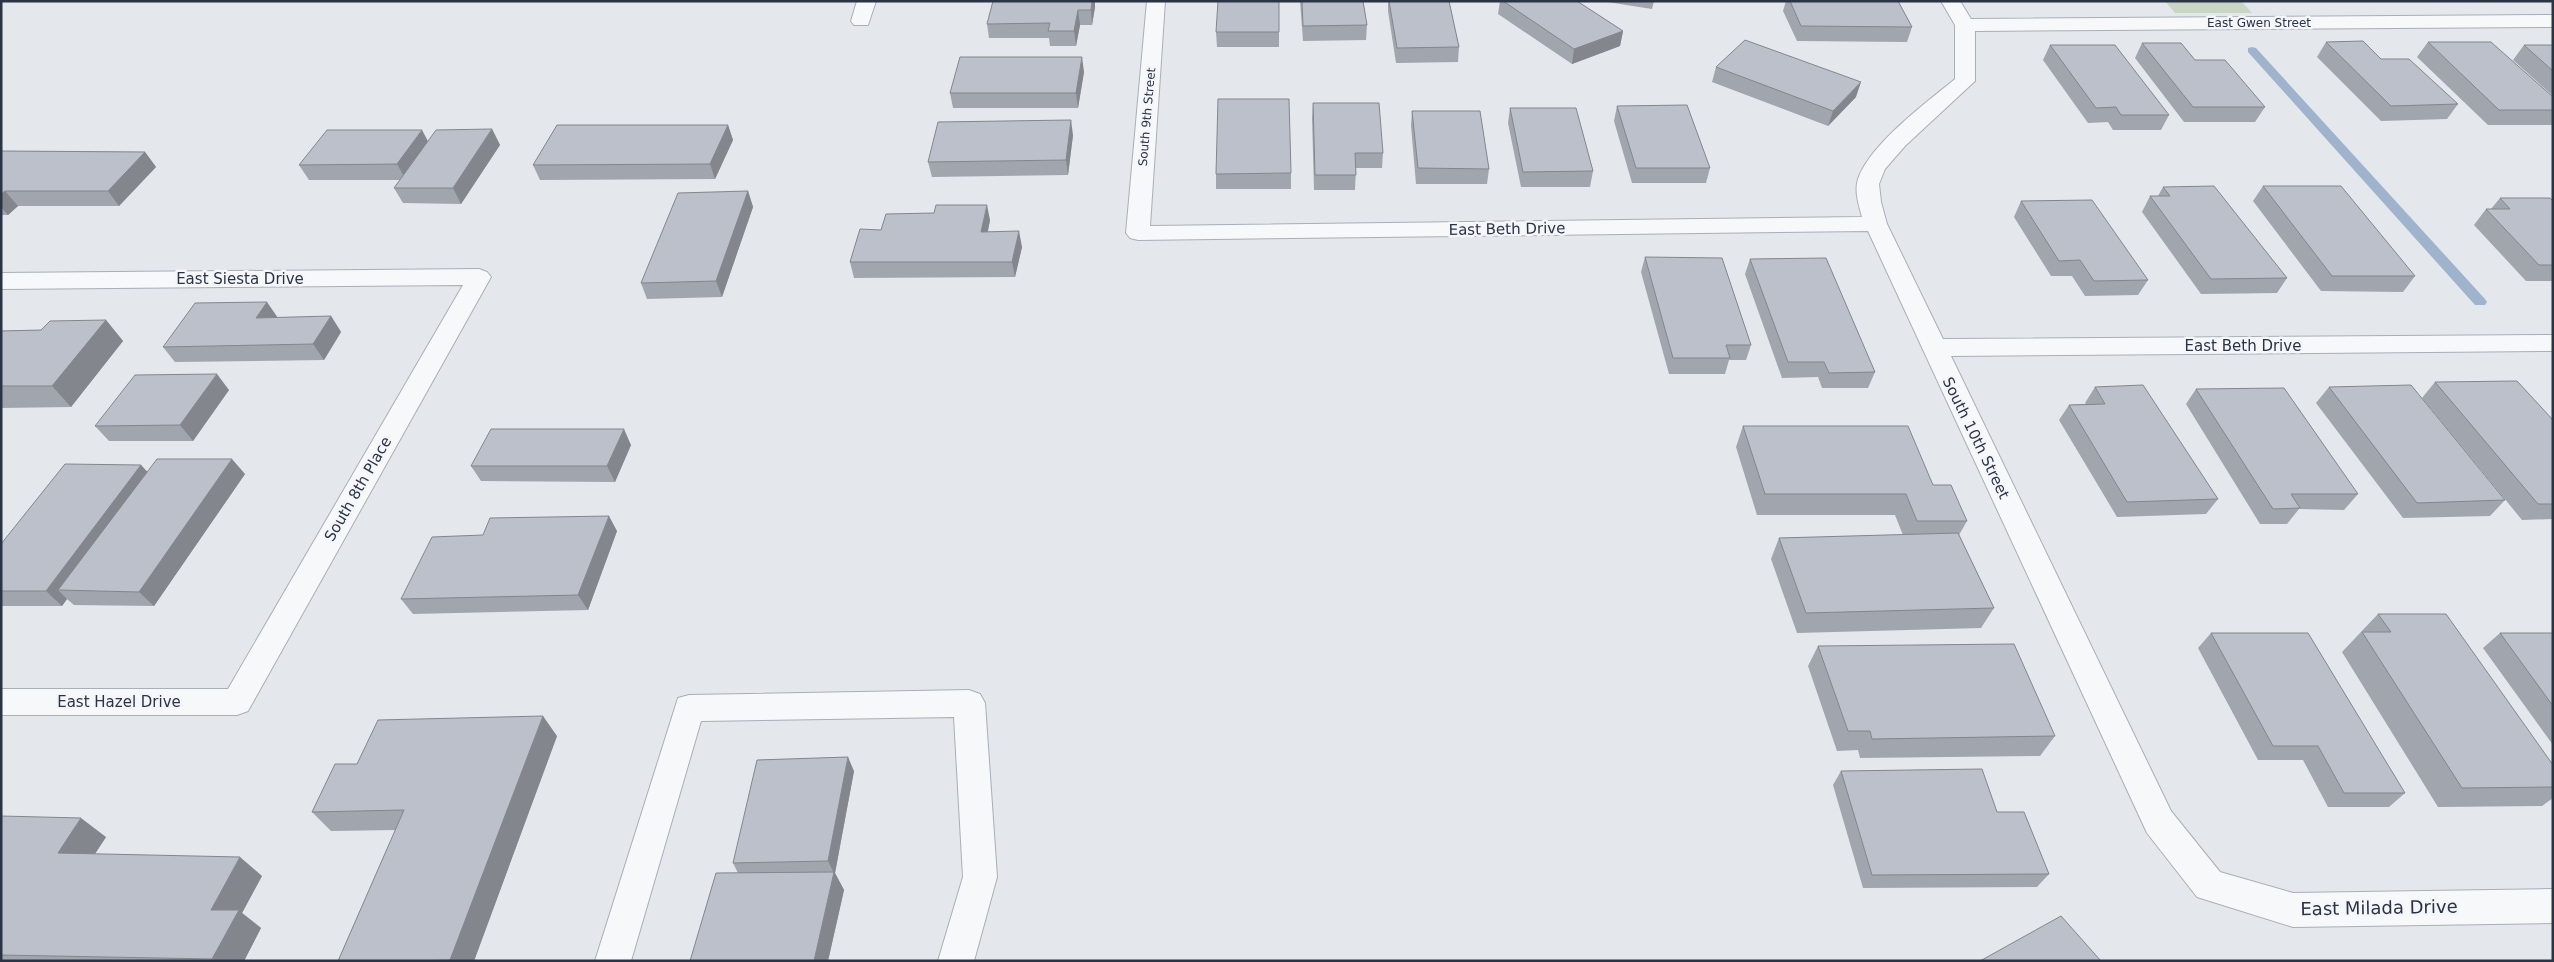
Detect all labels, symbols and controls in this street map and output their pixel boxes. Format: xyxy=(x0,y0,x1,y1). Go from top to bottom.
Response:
street label: East Gwen Street xyxy=(2207,16,2311,30)
street label: South 9th Street xyxy=(1136,67,1158,167)
street label: East Beth Drive xyxy=(1448,219,1566,239)
street label: East Siesta Drive xyxy=(176,270,304,288)
street label: East Beth Drive xyxy=(2185,337,2301,355)
street label: South 10th Street xyxy=(1939,374,2013,502)
street label: South 8th Place xyxy=(321,433,395,545)
street label: East Hazel Drive xyxy=(57,693,181,711)
street label: East Milada Drive xyxy=(2300,896,2458,919)

